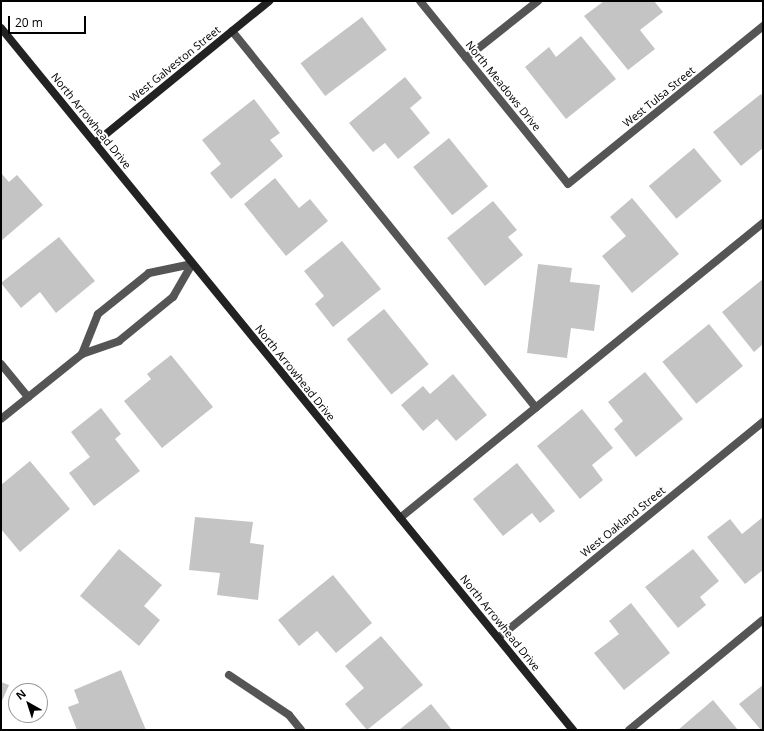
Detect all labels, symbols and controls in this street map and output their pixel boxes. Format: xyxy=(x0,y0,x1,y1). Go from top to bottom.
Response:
scale bar xyxy=(10,8,88,34)
text: 20 m xyxy=(15,14,43,31)
street label: West Galveston Street xyxy=(127,23,223,105)
street label: North Meadows Drive xyxy=(463,38,543,134)
street label: West Tulsa Street xyxy=(620,64,698,130)
street label: North Arrowhead Drive xyxy=(48,70,134,172)
street label: North Arrowhead Drive xyxy=(252,322,338,424)
street label: West Oakland Street xyxy=(578,484,668,560)
street label: North Arrowhead Drive xyxy=(457,572,543,674)
north arrow xyxy=(8,683,48,723)
text: N xyxy=(13,685,29,703)

